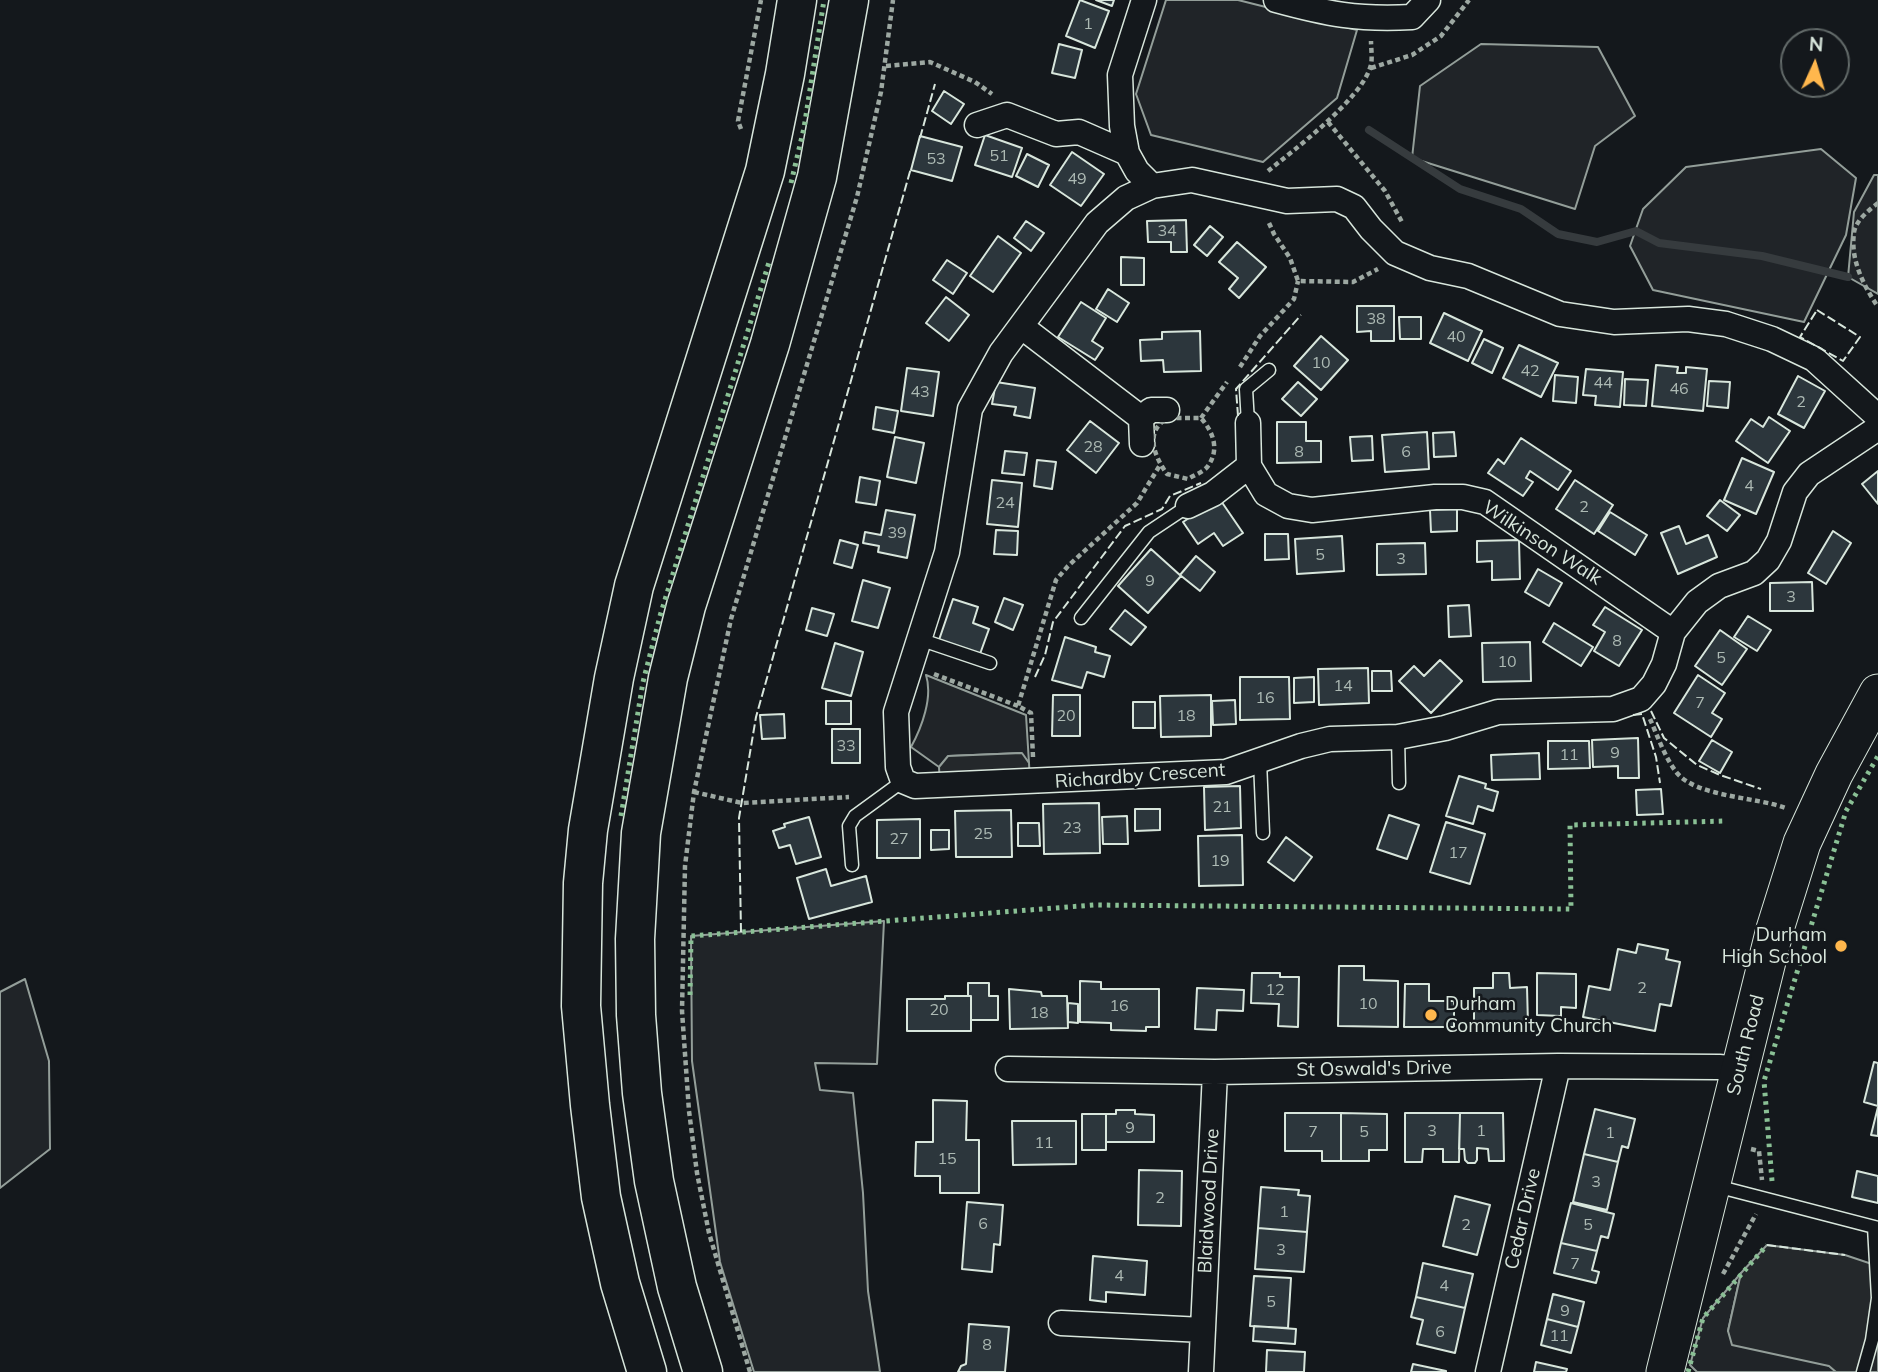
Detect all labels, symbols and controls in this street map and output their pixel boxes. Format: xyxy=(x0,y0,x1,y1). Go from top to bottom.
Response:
house number: 1 xyxy=(1083,14,1093,34)
north arrow xyxy=(1780,28,1850,98)
text: N xyxy=(1808,32,1824,57)
house number: 51 xyxy=(989,146,1009,166)
house number: 53 xyxy=(926,149,946,169)
house number: 49 xyxy=(1067,169,1087,189)
house number: 34 xyxy=(1157,221,1177,241)
house number: 38 xyxy=(1366,309,1386,329)
house number: 40 xyxy=(1446,327,1466,347)
house number: 10 xyxy=(1311,353,1331,373)
house number: 42 xyxy=(1520,361,1540,381)
house number: 44 xyxy=(1593,373,1613,393)
house number: 46 xyxy=(1669,379,1689,399)
house number: 43 xyxy=(910,382,930,402)
house number: 2 xyxy=(1796,392,1806,412)
house number: 28 xyxy=(1083,437,1103,457)
house number: 8 xyxy=(1294,442,1304,462)
house number: 6 xyxy=(1401,442,1411,462)
house number: 4 xyxy=(1744,476,1754,496)
house number: 24 xyxy=(995,493,1015,513)
street label: Wilkinson Walk xyxy=(1478,496,1606,590)
house number: 2 xyxy=(1579,497,1589,517)
house number: 39 xyxy=(887,523,907,543)
house number: 5 xyxy=(1315,545,1325,565)
house number: 3 xyxy=(1396,549,1406,569)
house number: 9 xyxy=(1145,571,1155,591)
house number: 3 xyxy=(1786,587,1796,607)
house number: 8 xyxy=(1612,631,1622,651)
house number: 5 xyxy=(1716,648,1726,668)
house number: 10 xyxy=(1497,652,1517,672)
house number: 14 xyxy=(1333,676,1353,696)
house number: 16 xyxy=(1255,688,1275,708)
house number: 7 xyxy=(1695,693,1705,713)
house number: 20 xyxy=(1056,706,1076,726)
house number: 18 xyxy=(1176,706,1196,726)
house number: 33 xyxy=(836,736,856,756)
house number: 9 xyxy=(1610,743,1620,763)
house number: 11 xyxy=(1559,745,1579,765)
street label: Richardby Crescent xyxy=(1054,759,1226,793)
house number: 21 xyxy=(1212,797,1232,817)
house number: 23 xyxy=(1062,818,1082,838)
house number: 25 xyxy=(973,824,993,844)
house number: 27 xyxy=(889,829,909,849)
house number: 17 xyxy=(1448,843,1468,863)
house number: 19 xyxy=(1210,851,1230,871)
place label: Durham High School xyxy=(1722,924,1827,968)
marker: Durham High School xyxy=(1833,938,1849,954)
house number: 2 xyxy=(1637,978,1647,998)
house number: 12 xyxy=(1265,980,1285,1000)
street label: South Road xyxy=(1722,992,1770,1098)
place label: Durham Community Church xyxy=(1445,993,1612,1037)
house number: 10 xyxy=(1358,994,1378,1014)
house number: 16 xyxy=(1109,996,1129,1016)
house number: 20 xyxy=(929,1000,949,1020)
house number: 18 xyxy=(1029,1003,1049,1023)
marker: Durham Community Church xyxy=(1423,1007,1439,1023)
street label: St Oswald's Drive xyxy=(1296,1056,1452,1082)
house number: 9 xyxy=(1125,1118,1135,1138)
house number: 3 xyxy=(1427,1121,1437,1141)
house number: 1 xyxy=(1476,1121,1486,1141)
house number: 7 xyxy=(1308,1122,1318,1142)
house number: 5 xyxy=(1359,1122,1369,1142)
house number: 1 xyxy=(1605,1123,1615,1143)
street label: Blaidwood Drive xyxy=(1194,1128,1224,1274)
house number: 11 xyxy=(1034,1133,1054,1153)
house number: 15 xyxy=(937,1149,957,1169)
street label: Cedar Drive xyxy=(1500,1166,1546,1272)
house number: 3 xyxy=(1591,1172,1601,1192)
house number: 2 xyxy=(1155,1188,1165,1208)
house number: 1 xyxy=(1279,1202,1289,1222)
house number: 6 xyxy=(978,1214,988,1234)
house number: 2 xyxy=(1461,1215,1471,1235)
house number: 5 xyxy=(1583,1215,1593,1235)
house number: 3 xyxy=(1276,1240,1286,1260)
house number: 7 xyxy=(1570,1254,1580,1274)
house number: 4 xyxy=(1114,1266,1124,1286)
house number: 4 xyxy=(1439,1276,1449,1296)
house number: 5 xyxy=(1266,1292,1276,1312)
house number: 9 xyxy=(1560,1301,1570,1321)
house number: 6 xyxy=(1435,1322,1445,1342)
house number: 11 xyxy=(1549,1326,1569,1346)
house number: 8 xyxy=(982,1335,992,1355)

